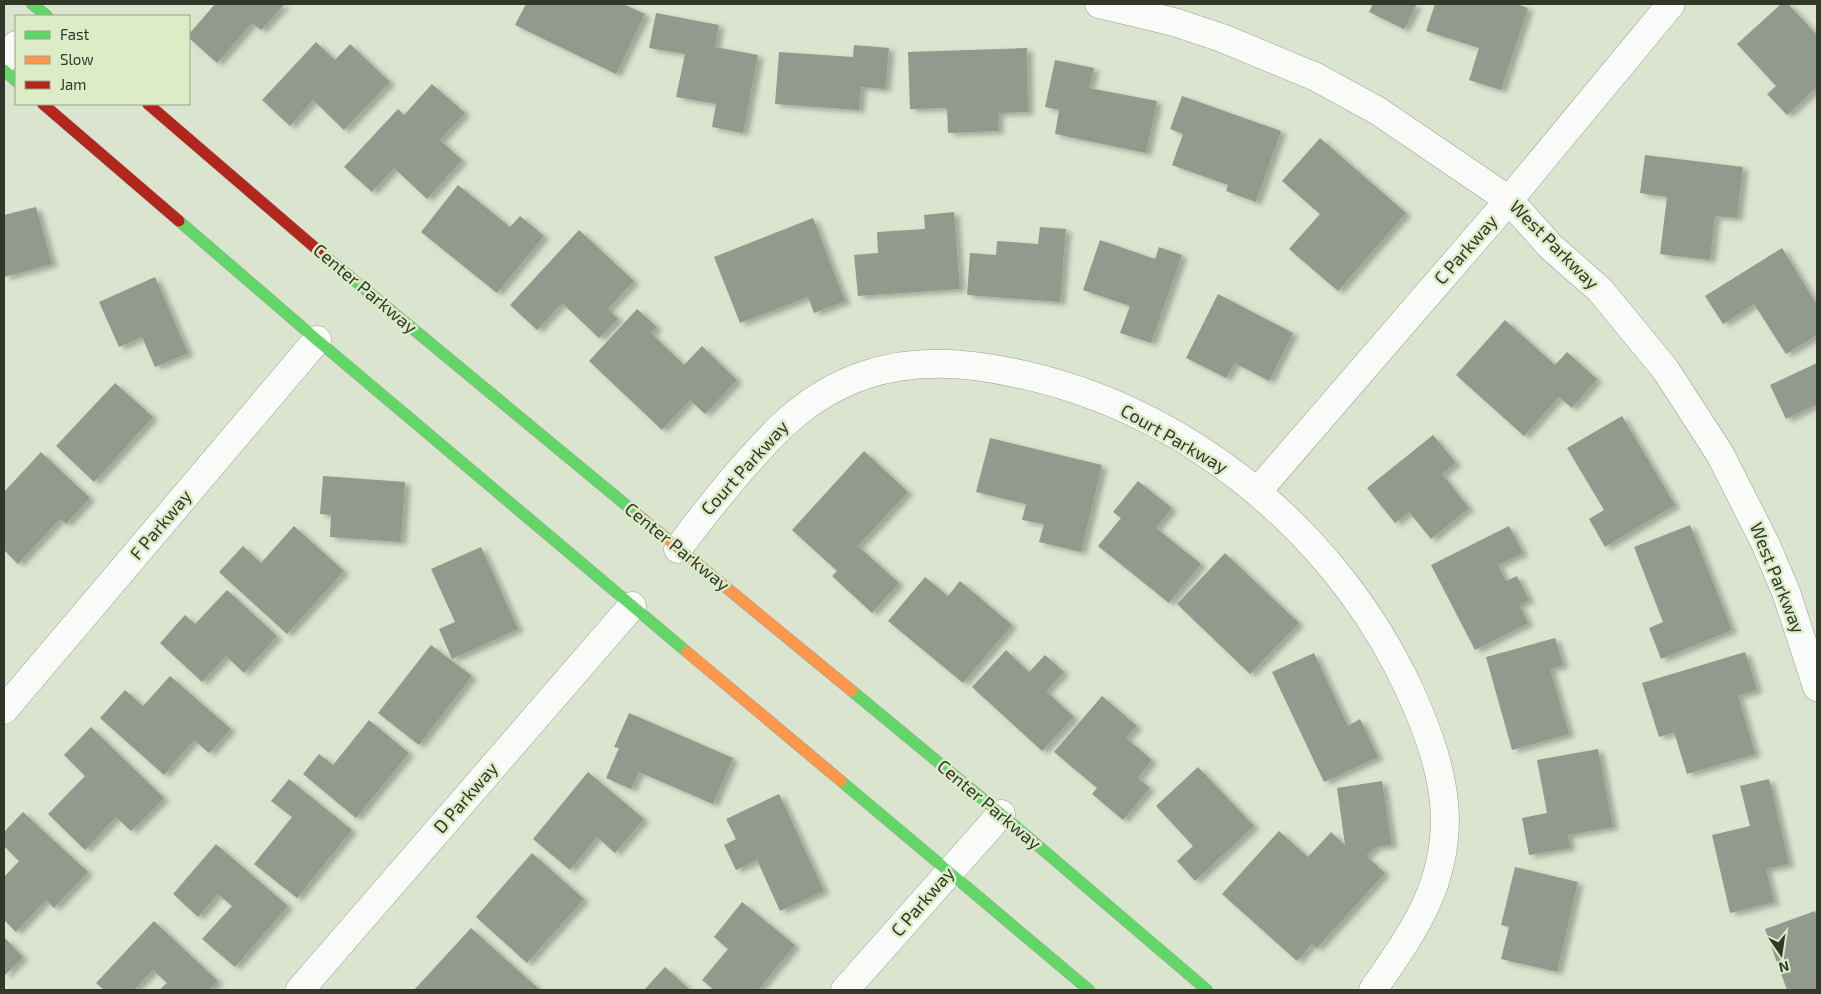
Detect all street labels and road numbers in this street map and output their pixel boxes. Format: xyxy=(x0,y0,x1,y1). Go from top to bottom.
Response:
street label: West Parkway xyxy=(1505,195,1604,294)
street label: C Parkway xyxy=(1429,210,1502,289)
street label: Center Parkway xyxy=(309,238,422,338)
street label: Court Parkway xyxy=(1117,399,1232,478)
street label: Court Parkway xyxy=(696,415,793,519)
street label: F Parkway xyxy=(125,485,196,564)
street label: Center Parkway xyxy=(621,497,735,596)
street label: West Parkway xyxy=(1746,519,1810,637)
street label: Center Parkway xyxy=(933,754,1046,854)
street label: D Parkway xyxy=(428,757,502,837)
street label: C Parkway xyxy=(886,862,959,941)

